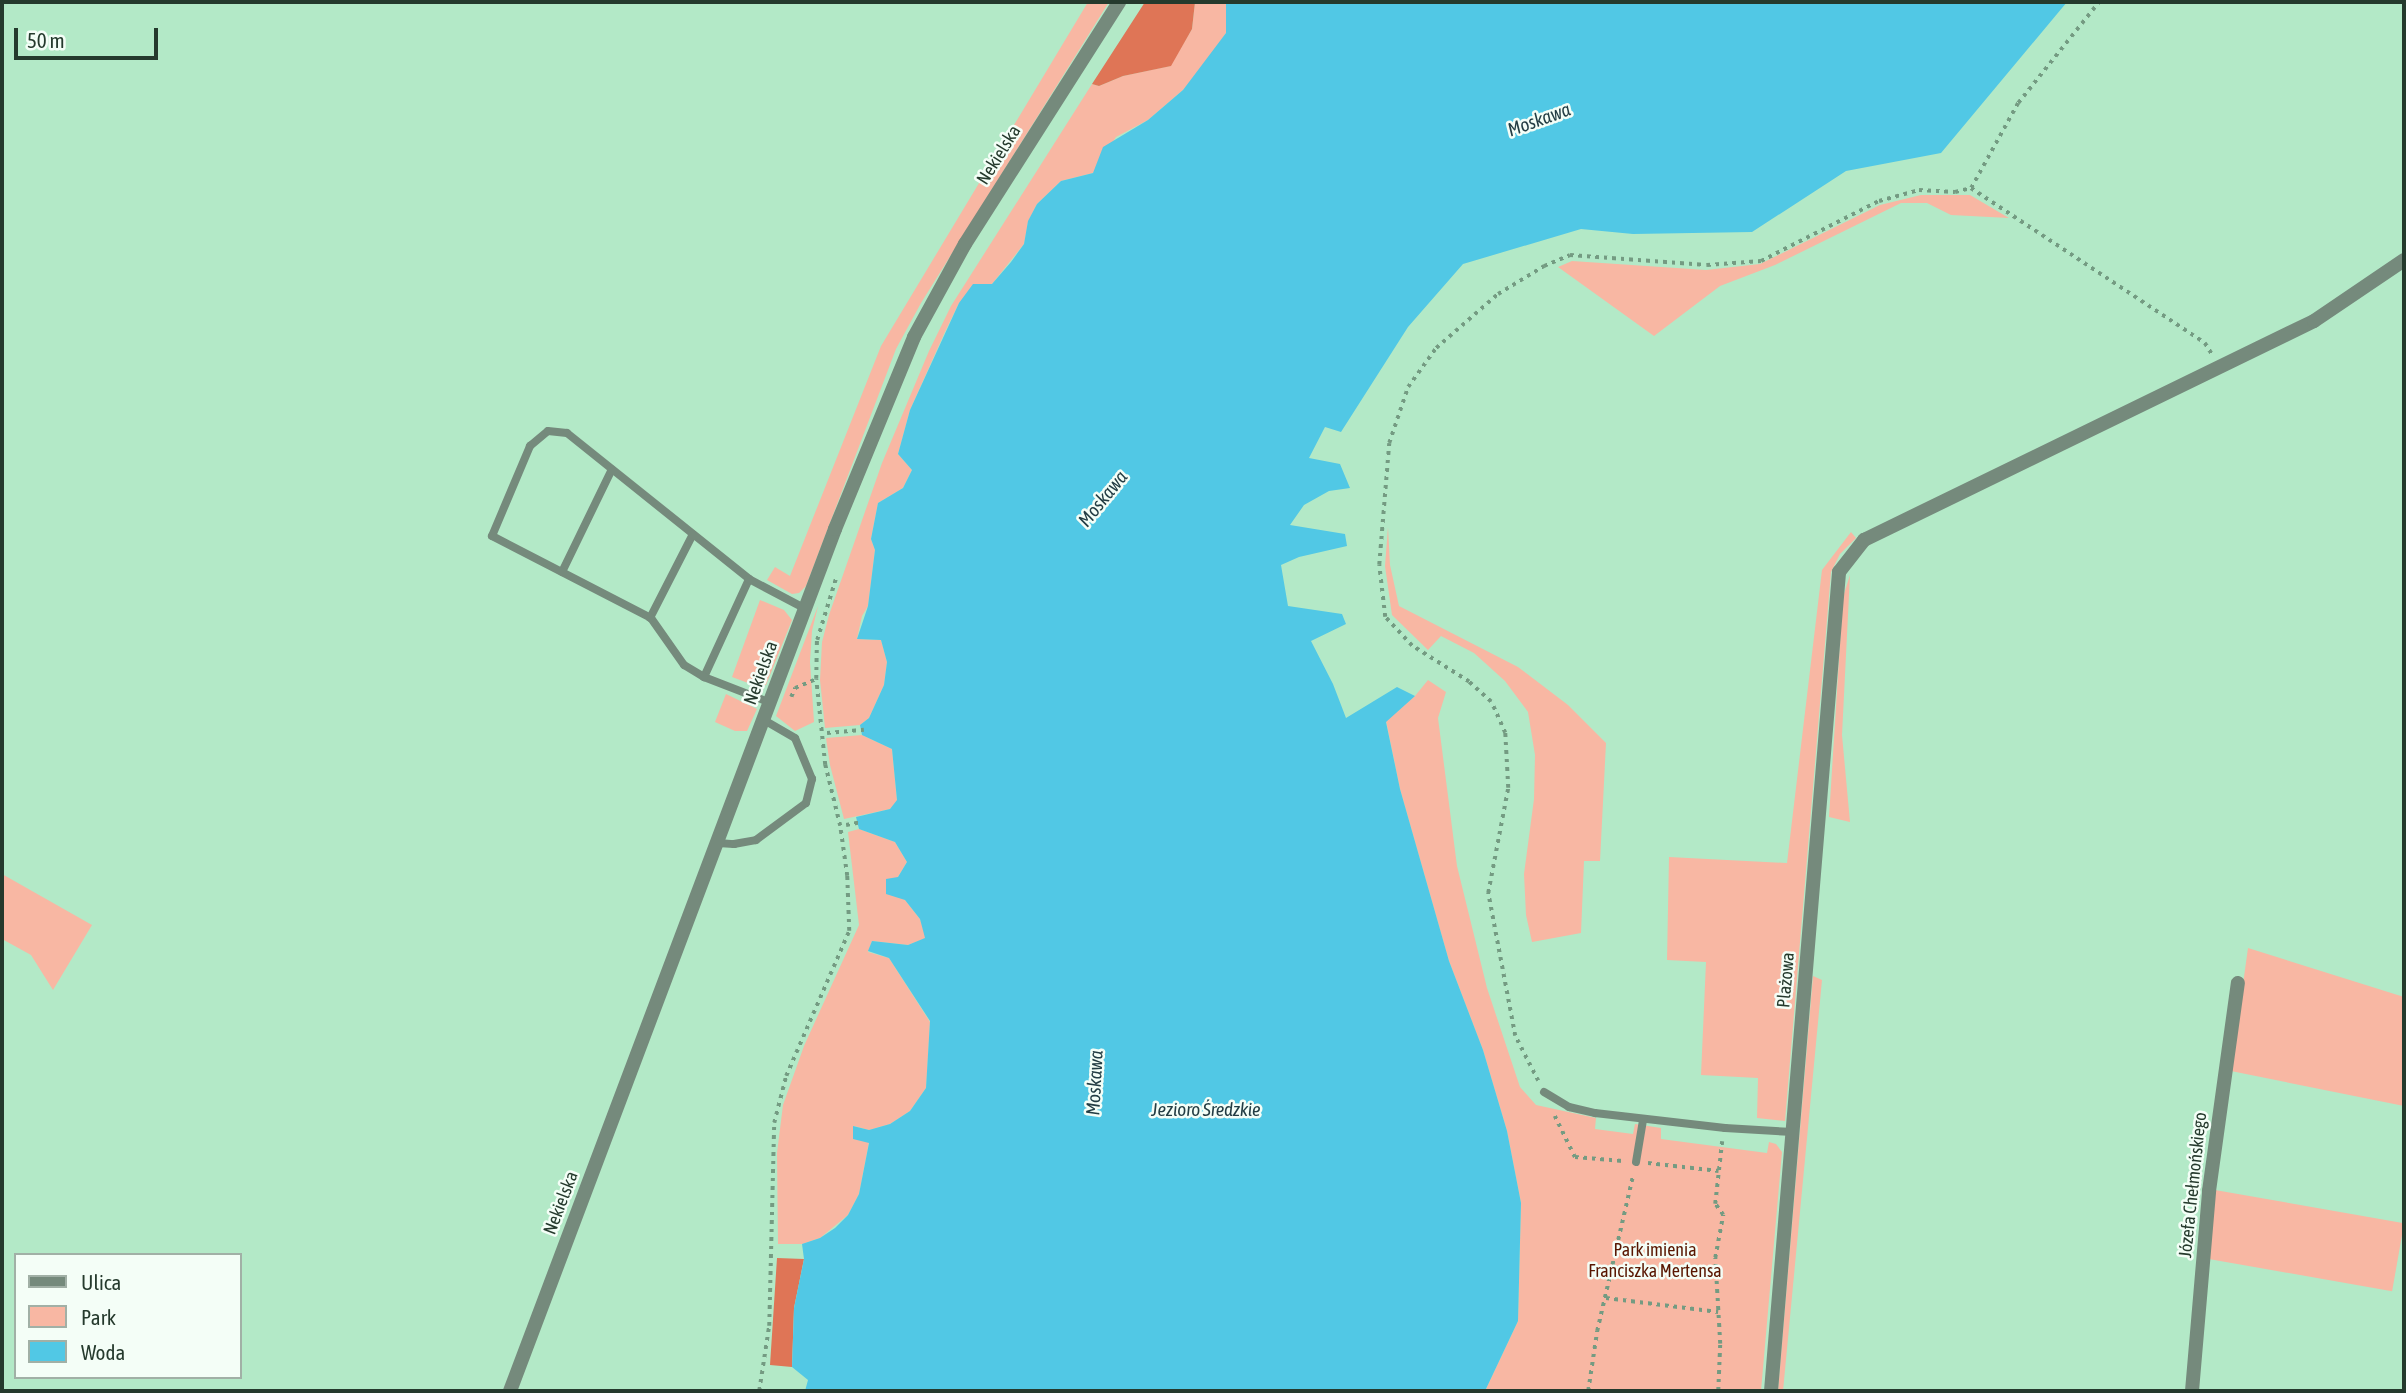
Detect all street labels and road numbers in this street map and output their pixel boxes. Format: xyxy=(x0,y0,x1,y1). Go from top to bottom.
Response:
street label: Nekielska xyxy=(972,121,1026,189)
street label: Nekielska xyxy=(740,638,782,708)
street label: Plażowa xyxy=(1773,951,1799,1009)
street label: Józefa Chełmońskiego xyxy=(2175,1111,2211,1259)
street label: Nekielska xyxy=(539,1168,583,1238)

